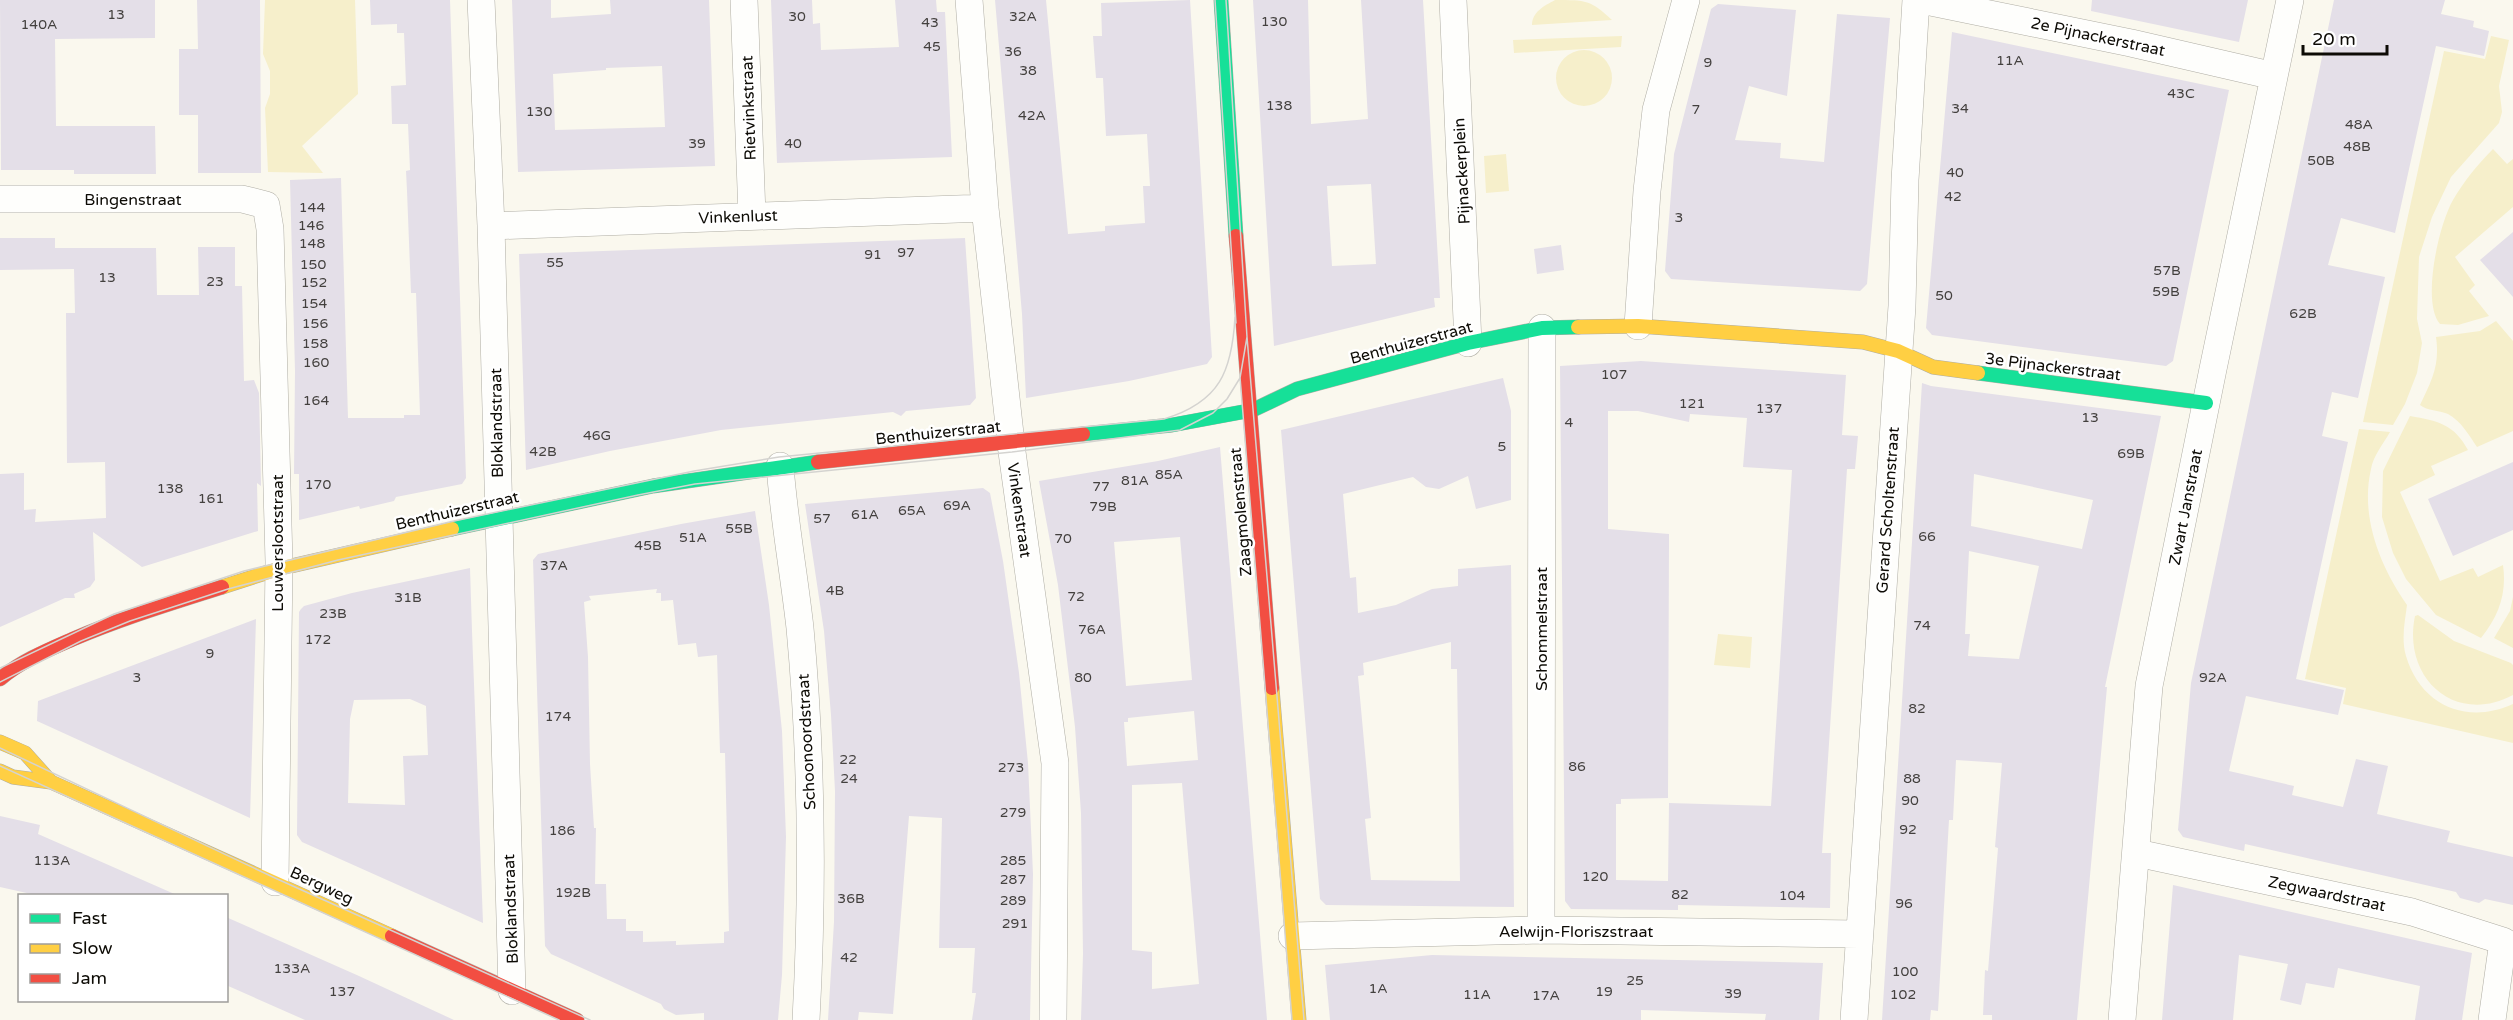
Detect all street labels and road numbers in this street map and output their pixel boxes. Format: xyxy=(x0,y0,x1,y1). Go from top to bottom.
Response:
street label: 2e Pijnackerstraat xyxy=(2029,13,2167,61)
street label: Rietvinkstraat xyxy=(737,55,761,161)
street label: Pijnackerplein xyxy=(1449,117,1475,225)
street label: Bingenstraat xyxy=(84,190,182,210)
street label: Vinkenlust xyxy=(698,206,778,228)
street label: Benthuizerstraat xyxy=(1348,317,1475,369)
street label: 3e Pijnackerstraat xyxy=(1984,349,2122,385)
street label: Bloklandstraat xyxy=(486,368,508,478)
street label: Benthuizerstraat xyxy=(874,416,1002,450)
street label: Gerard Scholtenstraat xyxy=(1872,426,1904,594)
street label: Zaagmolenstraat xyxy=(1225,447,1257,577)
street label: Zwart Janstraat xyxy=(2165,447,2207,567)
street label: Vinkenstraat xyxy=(1002,461,1036,559)
street label: Louwerslootstraat xyxy=(268,474,288,612)
street label: Benthuizerstraat xyxy=(394,487,521,535)
street label: Schommelstraat xyxy=(1532,567,1552,691)
street label: Schoonoordstraat xyxy=(793,673,821,811)
street label: Bloklandstraat xyxy=(499,854,523,964)
street label: Bergweg xyxy=(287,863,357,909)
street label: Zegwaardstraat xyxy=(2266,872,2387,916)
street label: Aelwijn-Floriszstraat xyxy=(1499,922,1653,942)

